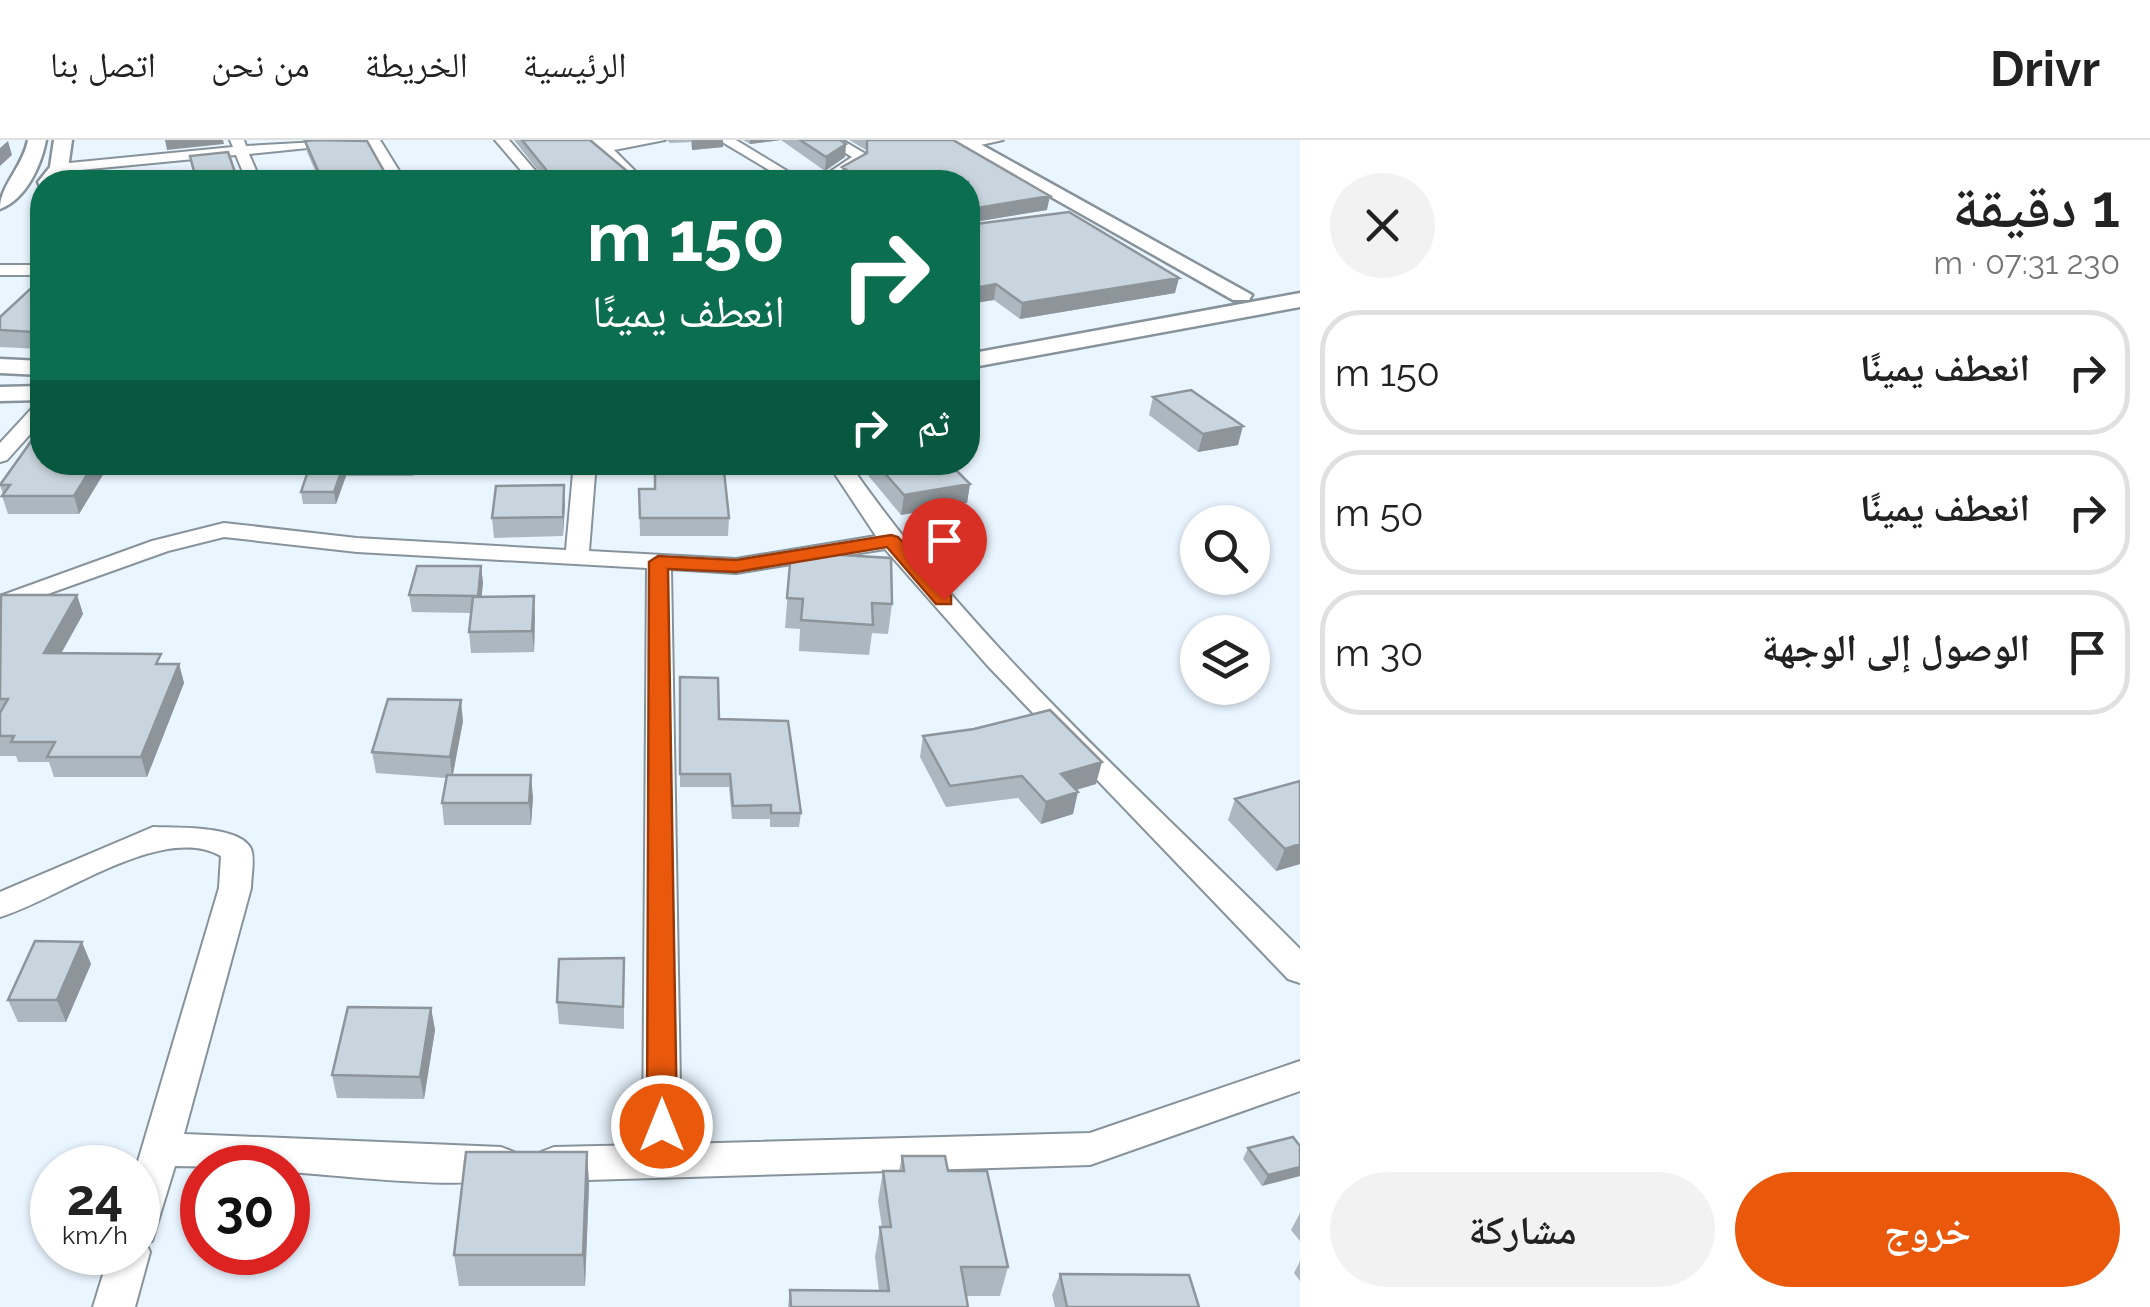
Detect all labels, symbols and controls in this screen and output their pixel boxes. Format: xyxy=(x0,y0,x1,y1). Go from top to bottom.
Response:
text: Drivr xyxy=(1990,41,2100,97)
text: اتصل بنا xyxy=(50,44,156,85)
text: من نحن xyxy=(211,44,310,85)
text: الخريطة xyxy=(365,44,468,85)
text: الرئيسية xyxy=(523,44,626,85)
text: 1 دقيقة xyxy=(1952,171,2120,241)
button: close xyxy=(1330,173,1435,278)
text: 150 m xyxy=(587,195,785,277)
icon: right xyxy=(820,210,950,340)
text: 230 m · 07:31 xyxy=(1933,244,2120,281)
text: انعطف يمينًا xyxy=(592,285,785,338)
text: انعطف يمينًا xyxy=(1860,345,2030,390)
icon: right xyxy=(2060,345,2115,400)
text: 150 m xyxy=(1335,350,1440,395)
icon: right xyxy=(842,400,897,455)
text: ثم xyxy=(917,400,950,445)
text: انعطف يمينًا xyxy=(1860,485,2030,530)
icon: right xyxy=(2060,485,2115,540)
text: 50 m xyxy=(1335,490,1424,535)
pin xyxy=(902,498,987,601)
map controls xyxy=(1180,505,1270,705)
button: search xyxy=(1180,505,1270,595)
icon: arrive xyxy=(917,513,972,568)
button: layers xyxy=(1180,615,1270,705)
text: الوصول إلى الوجهة xyxy=(1762,625,2030,670)
icon: arrive xyxy=(2060,625,2115,680)
text: 30 m xyxy=(1335,630,1423,675)
position arrow xyxy=(610,1074,714,1178)
speed limit sign: 30 xyxy=(180,1145,310,1275)
text: 24 xyxy=(67,1168,123,1227)
button: مشاركة xyxy=(1330,1172,1715,1287)
button: خروج xyxy=(1735,1172,2120,1287)
text: km/h xyxy=(62,1220,128,1250)

